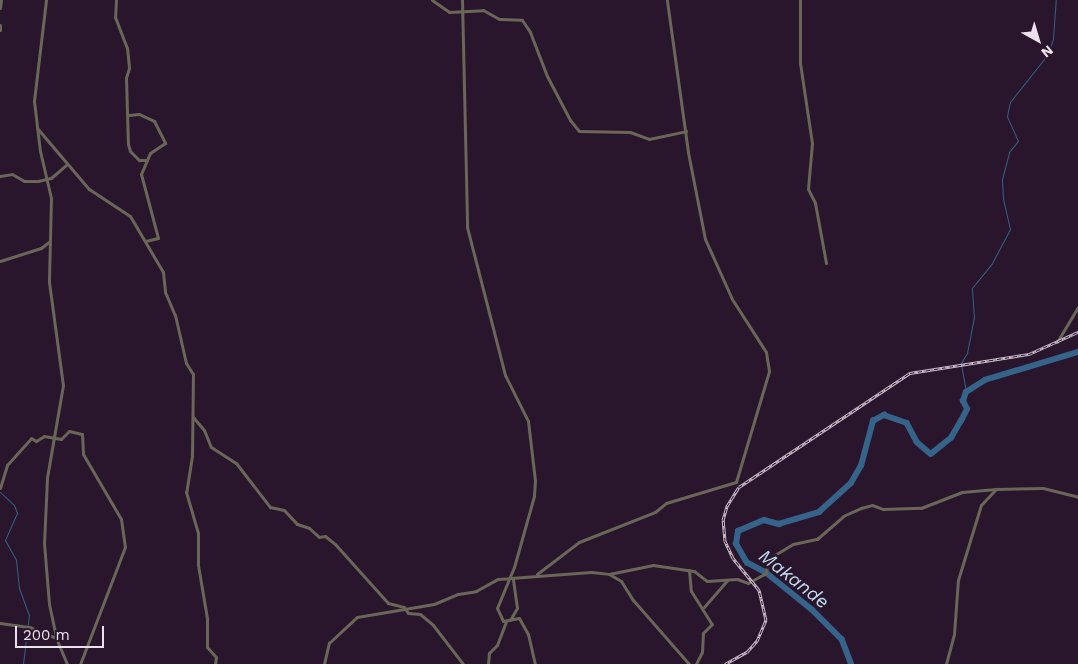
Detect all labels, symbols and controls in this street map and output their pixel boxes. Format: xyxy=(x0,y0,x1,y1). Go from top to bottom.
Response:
north arrow xyxy=(1013,15,1063,65)
text: N xyxy=(1038,42,1057,61)
water label: Makande xyxy=(754,544,834,614)
scale bar xyxy=(18,616,106,648)
text: 200 m xyxy=(23,626,70,644)

